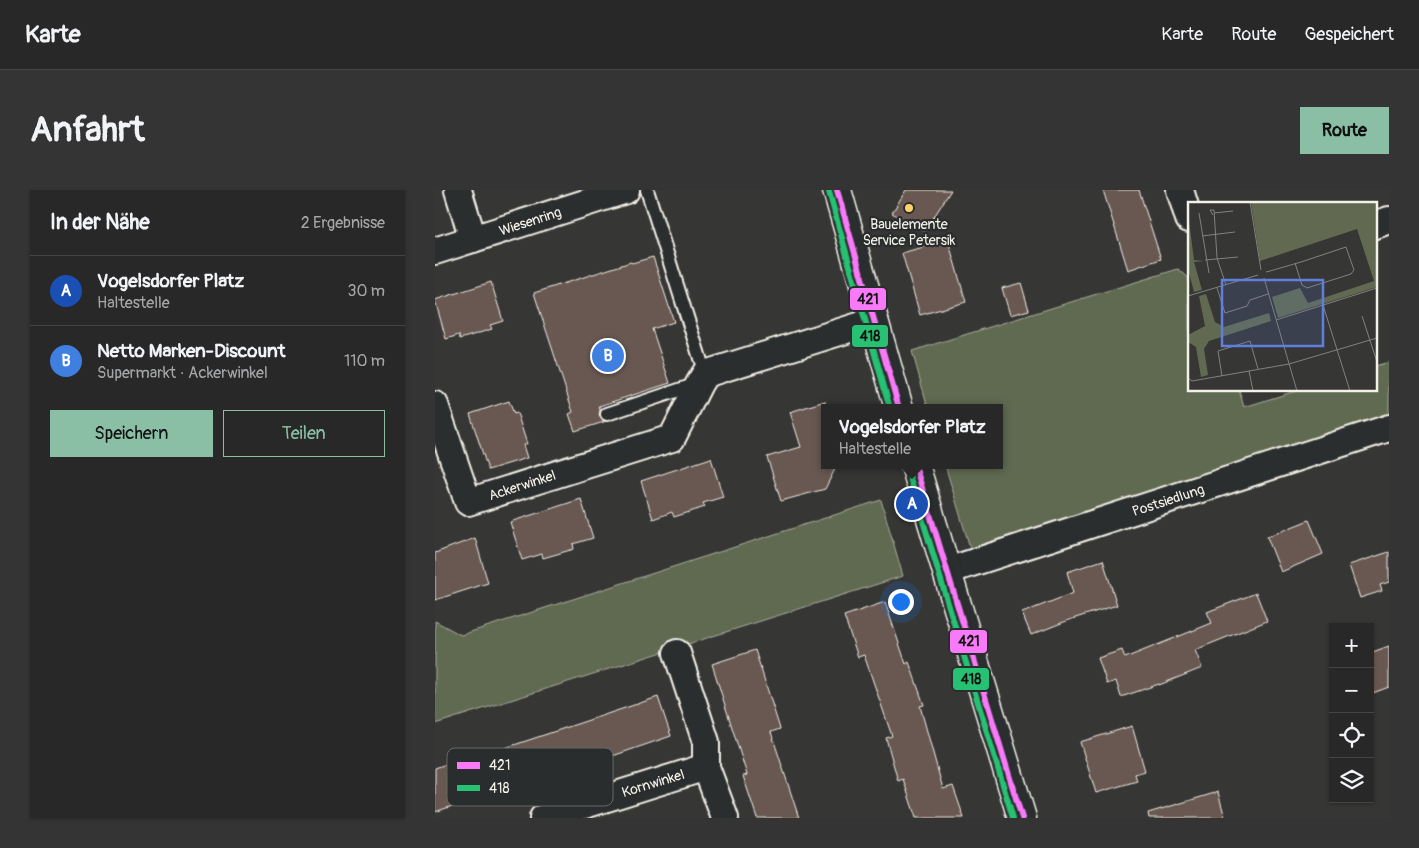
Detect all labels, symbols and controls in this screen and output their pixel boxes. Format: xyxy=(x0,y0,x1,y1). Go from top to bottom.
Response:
text: Karte xyxy=(25,20,81,49)
text: Karte xyxy=(1161,23,1203,46)
text: Route xyxy=(1231,23,1276,46)
text: Gespeichert xyxy=(1304,23,1394,46)
button: Route xyxy=(1300,107,1389,154)
text: Anfahrt xyxy=(30,108,145,152)
marker: Bauelemente Service Petersik xyxy=(903,202,915,214)
inset map xyxy=(1188,202,1377,391)
street label: Wiesenring xyxy=(497,203,563,240)
text: In der Nähe xyxy=(50,209,150,236)
text: 2 Ergebnisse xyxy=(301,213,385,233)
place label: Bauelemente Service Petersik xyxy=(863,216,955,249)
text: Vogelsdorfer Platz xyxy=(97,269,244,293)
text: A xyxy=(61,281,71,301)
text: 30 m xyxy=(347,281,385,301)
line badge: 421 xyxy=(849,287,887,311)
text: 421 xyxy=(857,291,879,308)
text: Haltestelle xyxy=(97,293,170,313)
line badge: 418 xyxy=(851,324,889,348)
text: 418 xyxy=(860,328,880,345)
pin: B xyxy=(592,337,624,375)
text: Netto Marken-Discount xyxy=(97,339,285,363)
text: B xyxy=(61,351,71,371)
text: 110 m xyxy=(344,351,385,371)
text: Supermarkt · Ackerwinkel xyxy=(97,363,268,383)
popup xyxy=(821,404,1003,469)
button: Speichern xyxy=(50,410,213,457)
button: Teilen xyxy=(223,410,385,457)
text: Vogelsdorfer Platz xyxy=(838,415,986,439)
text: Haltestelle xyxy=(838,439,911,459)
street label: Ackerwinkel xyxy=(486,467,558,504)
street label: Postsiedlung xyxy=(1130,481,1206,520)
pin: A xyxy=(896,485,928,523)
your location xyxy=(888,589,914,615)
map controls xyxy=(1329,623,1374,803)
button: + xyxy=(1329,623,1374,668)
line badge: 421 xyxy=(949,629,988,654)
text: 421 xyxy=(958,633,980,650)
line badge: 418 xyxy=(952,667,990,691)
button: − xyxy=(1329,668,1374,713)
text: 418 xyxy=(961,671,981,688)
button: locate xyxy=(1329,713,1374,758)
legend xyxy=(447,748,613,806)
text: 421 xyxy=(489,757,510,774)
button: layers xyxy=(1329,758,1374,803)
street label: Kornwinkel xyxy=(620,766,687,801)
text: 418 xyxy=(489,780,510,797)

